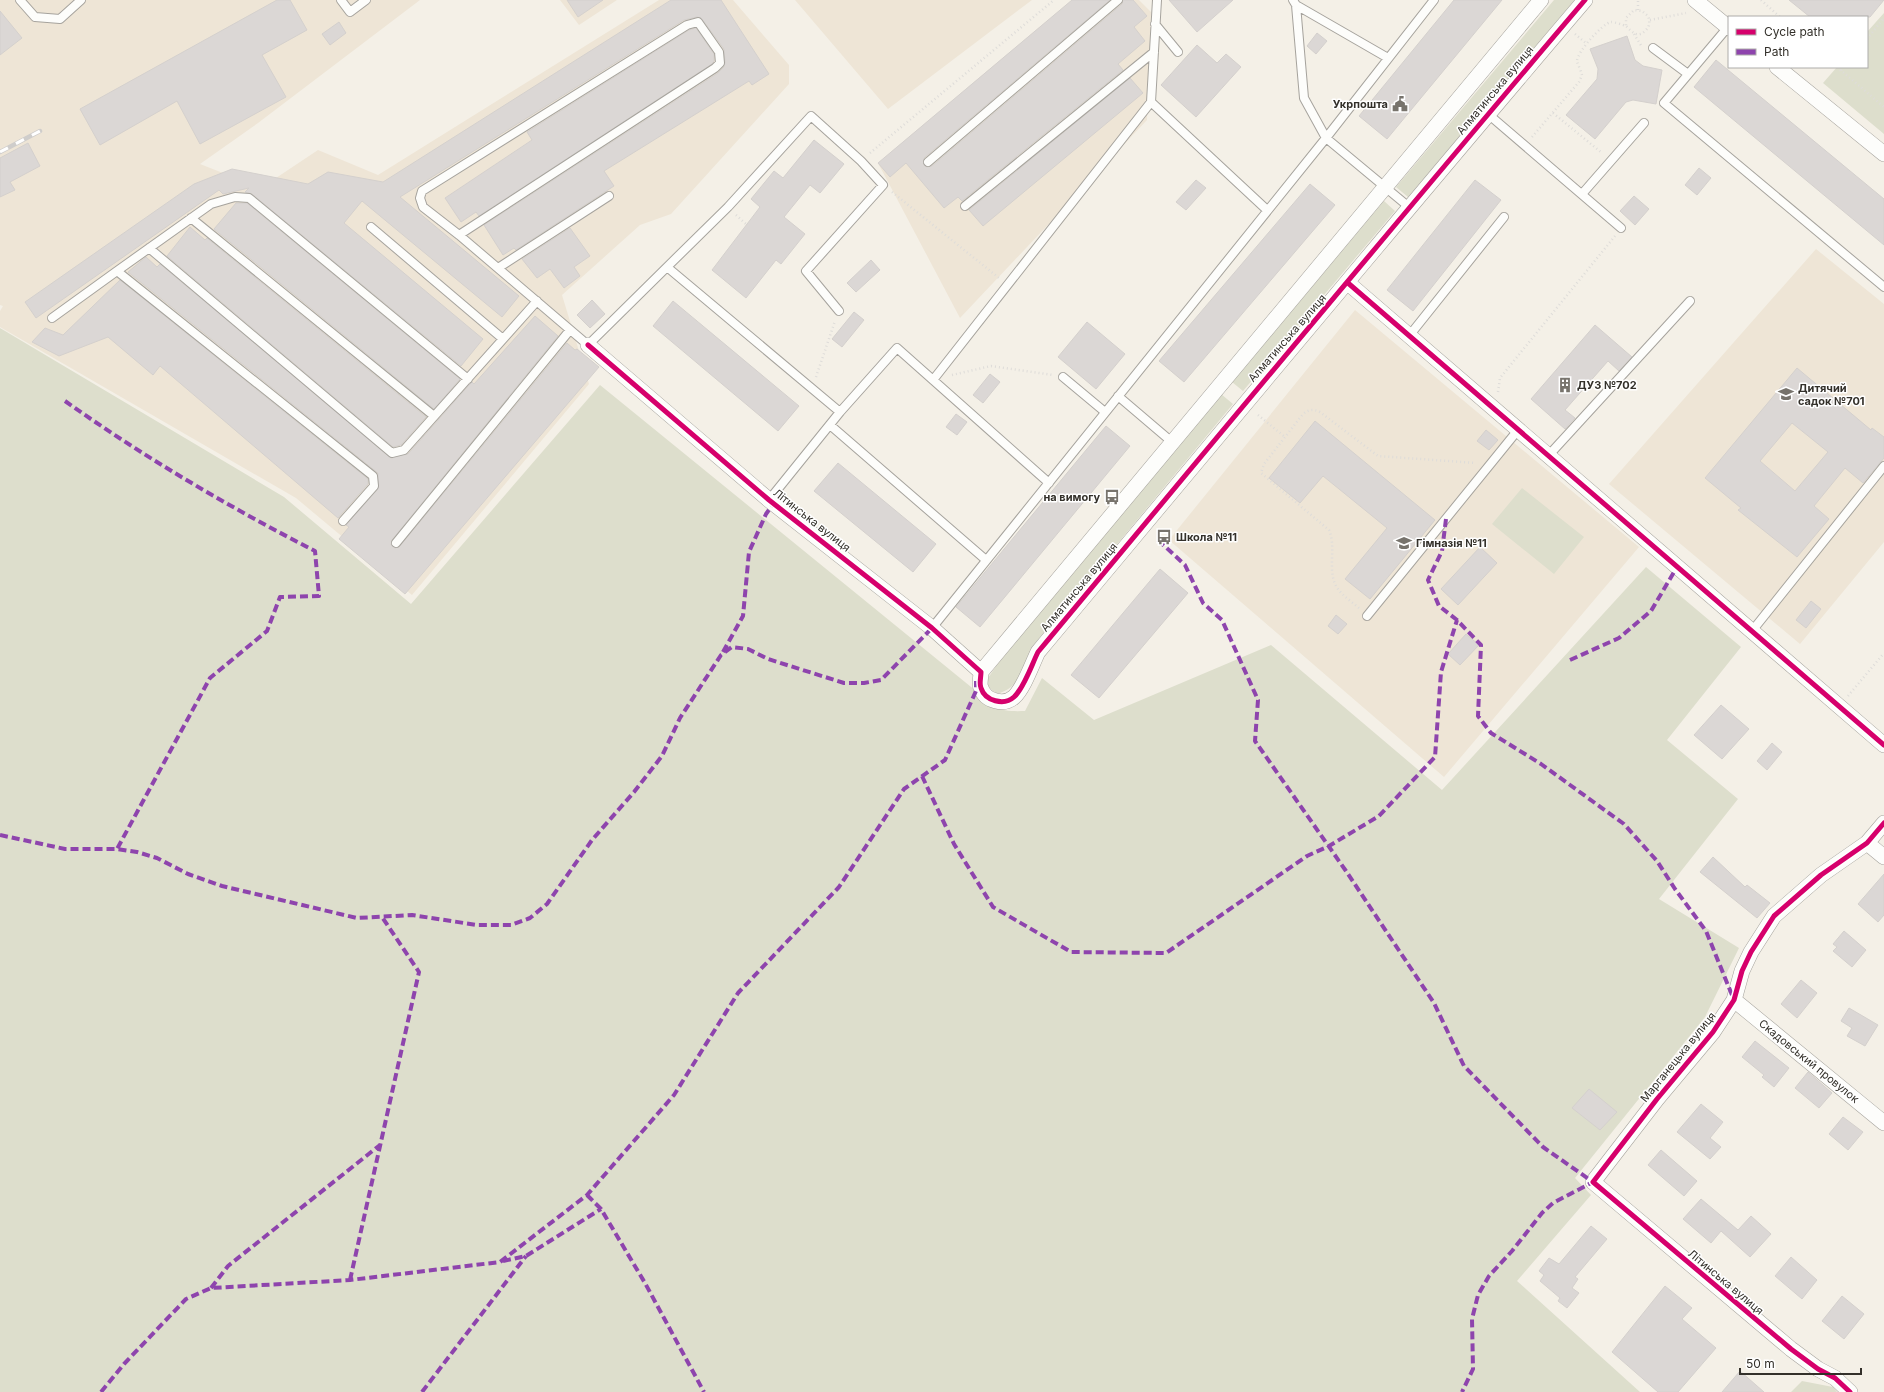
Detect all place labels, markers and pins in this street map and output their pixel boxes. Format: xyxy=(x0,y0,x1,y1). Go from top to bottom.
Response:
public building icon: Укрпошта xyxy=(1391,95,1409,113)
place label: Укрпошта xyxy=(1333,97,1388,111)
building icon: ДУЗ №702 xyxy=(1556,376,1574,394)
place label: ДУЗ №702 xyxy=(1577,378,1637,392)
place label: Дитячий садок №701 xyxy=(1798,381,1865,408)
school or university icon: Дитячий садок №701 xyxy=(1777,385,1795,403)
bus stop icon: на вимогу xyxy=(1103,488,1121,506)
place label: на вимогу xyxy=(1044,490,1100,504)
bus stop icon: Школа №11 xyxy=(1155,528,1173,546)
place label: Школа №11 xyxy=(1176,530,1237,544)
school or university icon: Гімназія №11 xyxy=(1395,534,1413,552)
place label: Гімназія №11 xyxy=(1416,536,1487,550)

